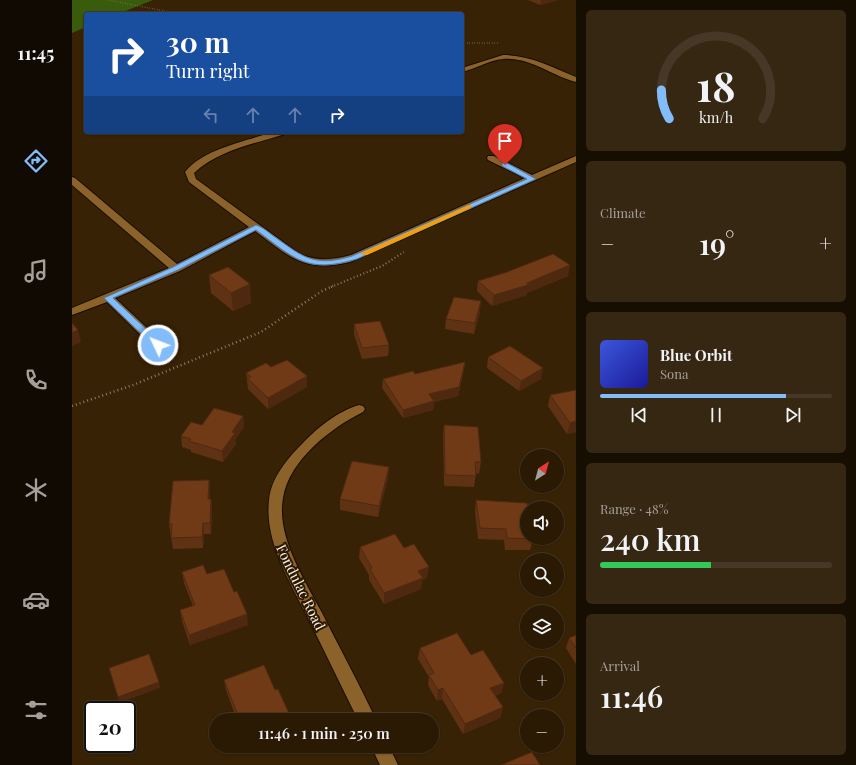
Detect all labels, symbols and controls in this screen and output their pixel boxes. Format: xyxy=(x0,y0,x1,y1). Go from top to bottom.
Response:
text: 30 m xyxy=(166,23,230,60)
icon: right xyxy=(100,28,152,80)
text: 11:45 xyxy=(18,41,54,65)
text: 18 xyxy=(696,56,736,111)
text: Turn right xyxy=(166,59,249,83)
icon: left xyxy=(200,104,222,126)
icon: ahead xyxy=(242,104,264,126)
icon: ahead xyxy=(284,104,306,126)
icon: right xyxy=(326,104,348,126)
text: km/h xyxy=(699,107,734,126)
pin xyxy=(488,124,522,165)
icon: arrive xyxy=(494,130,516,152)
icon: directions xyxy=(22,147,50,175)
text: Climate xyxy=(600,204,646,221)
text: 19° xyxy=(699,223,735,263)
text: − xyxy=(600,228,614,258)
text: + xyxy=(819,228,832,258)
icon: music xyxy=(22,257,50,285)
position arrow xyxy=(137,324,179,366)
text: Blue Orbit xyxy=(660,345,732,365)
text: Sona xyxy=(660,365,688,382)
icon: phone xyxy=(22,366,50,394)
icon: previous xyxy=(628,404,650,426)
icon: pause xyxy=(705,404,727,426)
icon: next xyxy=(782,404,804,426)
north arrow xyxy=(520,449,564,493)
map controls xyxy=(520,449,564,753)
icon: climate xyxy=(22,476,50,504)
text: Range · 48% xyxy=(600,500,668,517)
button: sound xyxy=(520,501,564,545)
text: 240 km xyxy=(600,519,700,559)
street label: Fondulac Road xyxy=(272,541,330,633)
button: search xyxy=(520,553,564,597)
icon: car xyxy=(22,586,50,614)
button: layers xyxy=(520,605,564,649)
button: + xyxy=(520,657,564,701)
text: Arrival xyxy=(600,657,640,674)
text: 11:46 xyxy=(600,676,663,716)
icon: filters xyxy=(22,696,50,724)
speed limit sign: 20 xyxy=(84,701,136,753)
button: − xyxy=(520,709,564,753)
text: 11:46 · 1 min · 250 m xyxy=(258,723,390,743)

